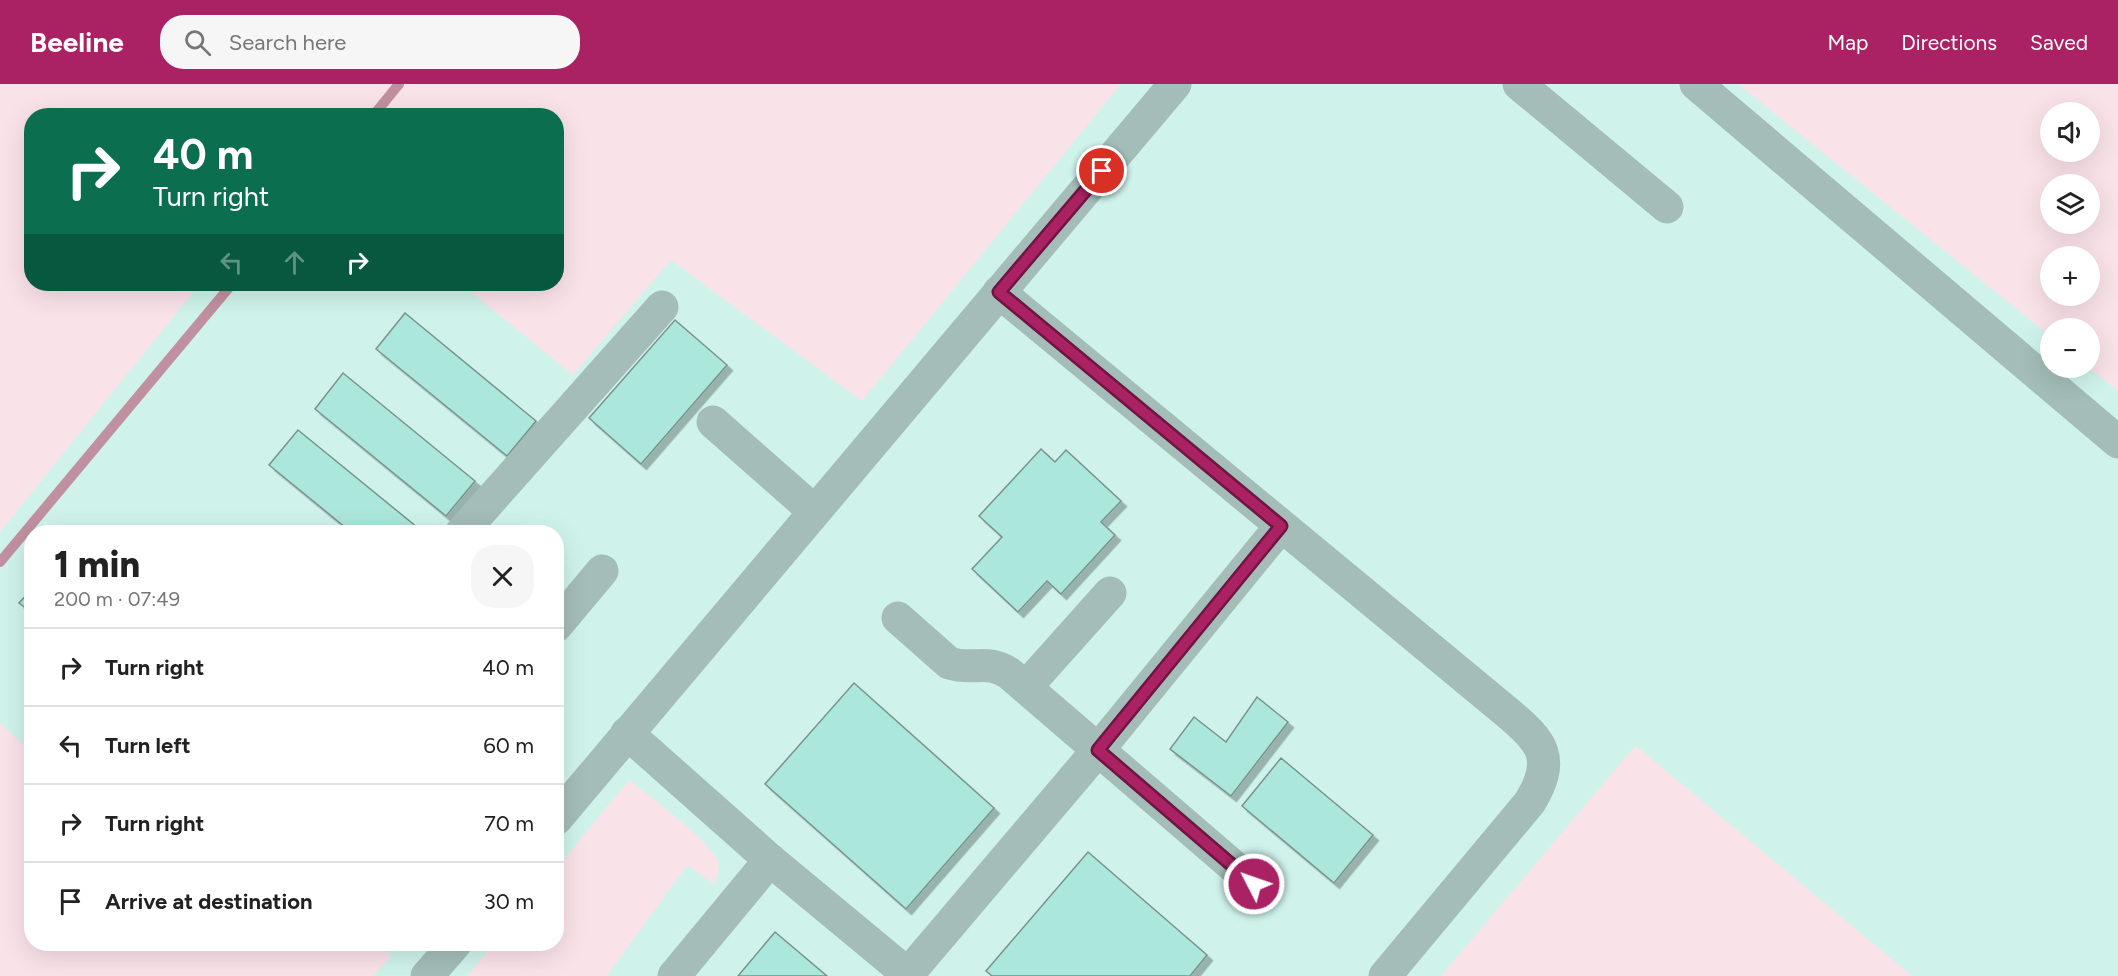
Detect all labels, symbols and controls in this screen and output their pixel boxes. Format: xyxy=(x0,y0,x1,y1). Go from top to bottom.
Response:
search box xyxy=(160,15,580,69)
text: Beeline xyxy=(30,25,124,59)
icon: search xyxy=(181,26,214,59)
text: Search here xyxy=(229,29,346,56)
text: Map xyxy=(1827,30,1868,55)
text: Directions xyxy=(1901,30,1997,55)
text: Saved xyxy=(2030,30,2088,55)
map controls xyxy=(2040,102,2100,378)
button: sound xyxy=(2040,102,2100,162)
text: 40 m xyxy=(153,129,253,180)
icon: right xyxy=(54,132,132,210)
pin xyxy=(1076,145,1127,196)
icon: arrive xyxy=(1085,154,1118,187)
button: layers xyxy=(2040,174,2100,234)
text: Turn right xyxy=(153,180,269,213)
icon: left xyxy=(215,246,248,279)
icon: ahead xyxy=(278,246,311,279)
icon: right xyxy=(341,246,374,279)
button: + xyxy=(2040,246,2100,306)
button: − xyxy=(2040,318,2100,378)
text: 1 min xyxy=(54,543,140,586)
button: close xyxy=(471,545,534,608)
text: 200 m · 07:49 xyxy=(54,587,180,611)
icon: right xyxy=(54,651,87,684)
text: Turn right xyxy=(105,654,204,681)
text: 40 m xyxy=(482,654,534,681)
icon: left xyxy=(54,729,87,762)
text: Turn left xyxy=(105,732,191,759)
text: 60 m xyxy=(483,732,534,759)
icon: right xyxy=(54,807,87,840)
text: Turn right xyxy=(105,810,204,837)
text: 70 m xyxy=(484,810,534,837)
position arrow xyxy=(1222,852,1286,916)
icon: arrive xyxy=(54,885,87,918)
text: Arrive at destination xyxy=(105,888,313,915)
text: 30 m xyxy=(484,888,534,915)

